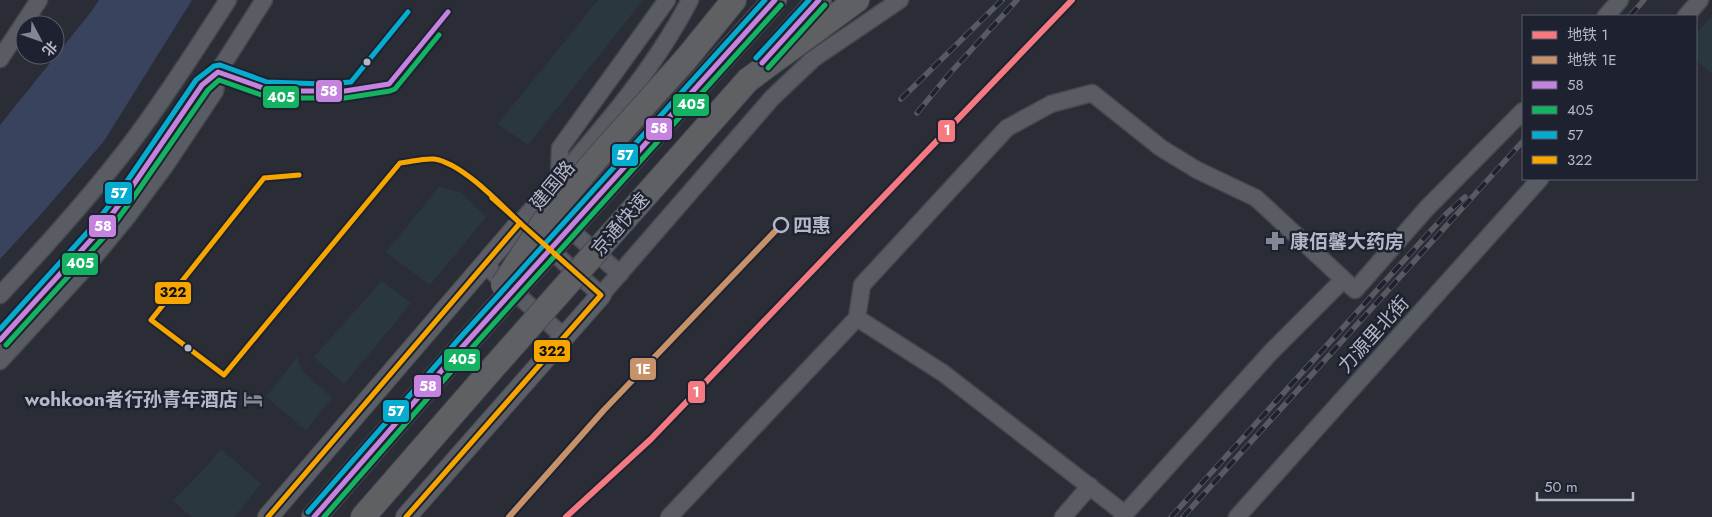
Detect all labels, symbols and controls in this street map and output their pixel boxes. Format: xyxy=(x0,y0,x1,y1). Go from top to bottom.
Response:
north arrow xyxy=(15,15,65,65)
legend xyxy=(1522,15,1697,180)
text: 地铁 1 xyxy=(1567,24,1608,46)
text: 北 xyxy=(38,37,62,60)
text: 地铁 1E xyxy=(1567,49,1617,71)
unlabelled marker xyxy=(362,57,372,67)
text: 58 xyxy=(1567,74,1584,96)
line badge: 58 xyxy=(315,79,343,103)
text: 58 xyxy=(320,81,338,101)
line badge: 405 xyxy=(262,85,300,109)
text: 405 xyxy=(267,87,295,107)
line badge: 405 xyxy=(672,93,710,117)
text: 405 xyxy=(677,94,705,114)
text: 405 xyxy=(1567,99,1593,121)
line badge: 58 xyxy=(645,117,673,141)
text: 58 xyxy=(650,118,668,138)
line badge: 1 xyxy=(937,119,956,143)
text: 1 xyxy=(943,120,951,140)
text: 57 xyxy=(1567,124,1583,146)
line badge: 57 xyxy=(611,143,639,167)
text: 57 xyxy=(616,145,634,165)
text: 322 xyxy=(1567,149,1592,171)
street label: 建国路 xyxy=(524,155,581,216)
line badge: 57 xyxy=(104,181,133,205)
text: 57 xyxy=(110,183,128,203)
street label: 京通快速 xyxy=(585,187,656,262)
place label: 四惠 xyxy=(793,212,831,239)
line badge: 58 xyxy=(88,214,117,238)
text: 58 xyxy=(94,216,112,236)
marker: 四惠 xyxy=(773,217,789,233)
place label: 康佰馨大药房 xyxy=(1290,228,1404,255)
pharmacy icon: 康佰馨大药房 xyxy=(1264,230,1286,252)
line badge: 405 xyxy=(61,252,99,276)
text: 405 xyxy=(66,253,94,273)
line badge: 322 xyxy=(154,281,192,305)
text: 322 xyxy=(159,282,187,302)
street label: 力源里北街 xyxy=(1332,290,1415,379)
line badge: 322 xyxy=(533,339,571,363)
text: 322 xyxy=(538,341,566,361)
unlabelled marker xyxy=(183,343,193,353)
line badge: 405 xyxy=(443,348,481,372)
text: 405 xyxy=(448,349,476,369)
line badge: 1E xyxy=(629,357,657,381)
text: 1E xyxy=(635,359,651,379)
line badge: 58 xyxy=(413,374,442,398)
text: 58 xyxy=(419,376,437,396)
line badge: 1 xyxy=(687,380,706,404)
text: 1 xyxy=(692,382,700,402)
place label: wohkoon者行孙青年酒店 xyxy=(24,386,238,413)
hotel icon: wohkoon者行孙青年酒店 xyxy=(242,388,264,410)
line badge: 57 xyxy=(382,399,410,423)
text: 57 xyxy=(387,401,405,421)
scale bar xyxy=(1537,470,1633,502)
text: 50 m xyxy=(1544,476,1578,498)

